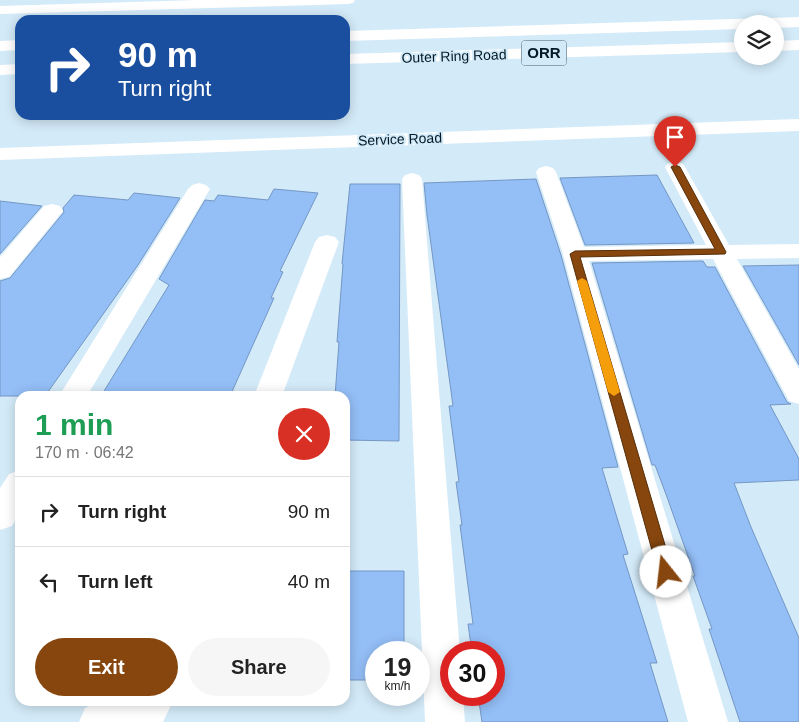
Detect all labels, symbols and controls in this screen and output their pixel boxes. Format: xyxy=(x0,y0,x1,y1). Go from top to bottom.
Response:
map controls xyxy=(734,15,784,65)
button: layers xyxy=(734,15,784,65)
icon: right xyxy=(35,35,100,100)
text: 90 m xyxy=(118,35,198,74)
road number: ORR xyxy=(522,40,566,66)
street label: Outer Ring Road xyxy=(401,46,507,66)
text: Turn right xyxy=(118,76,211,101)
pin xyxy=(654,116,696,167)
icon: arrive xyxy=(661,123,689,151)
street label: Service Road xyxy=(358,130,442,148)
text: 1 min xyxy=(35,408,113,441)
button: close xyxy=(278,408,330,460)
text: 170 m · 06:42 xyxy=(35,444,134,461)
icon: right xyxy=(35,498,63,526)
text: Turn right xyxy=(78,501,166,522)
text: 90 m xyxy=(288,501,330,522)
position arrow xyxy=(639,545,691,597)
icon: left xyxy=(35,568,63,596)
text: Turn left xyxy=(78,571,153,592)
text: 40 m xyxy=(288,571,330,592)
button: Exit xyxy=(35,638,178,696)
button: Share xyxy=(188,638,330,696)
speed limit sign: 30 xyxy=(440,641,505,706)
text: 19 xyxy=(384,653,411,681)
text: km/h xyxy=(384,679,411,693)

